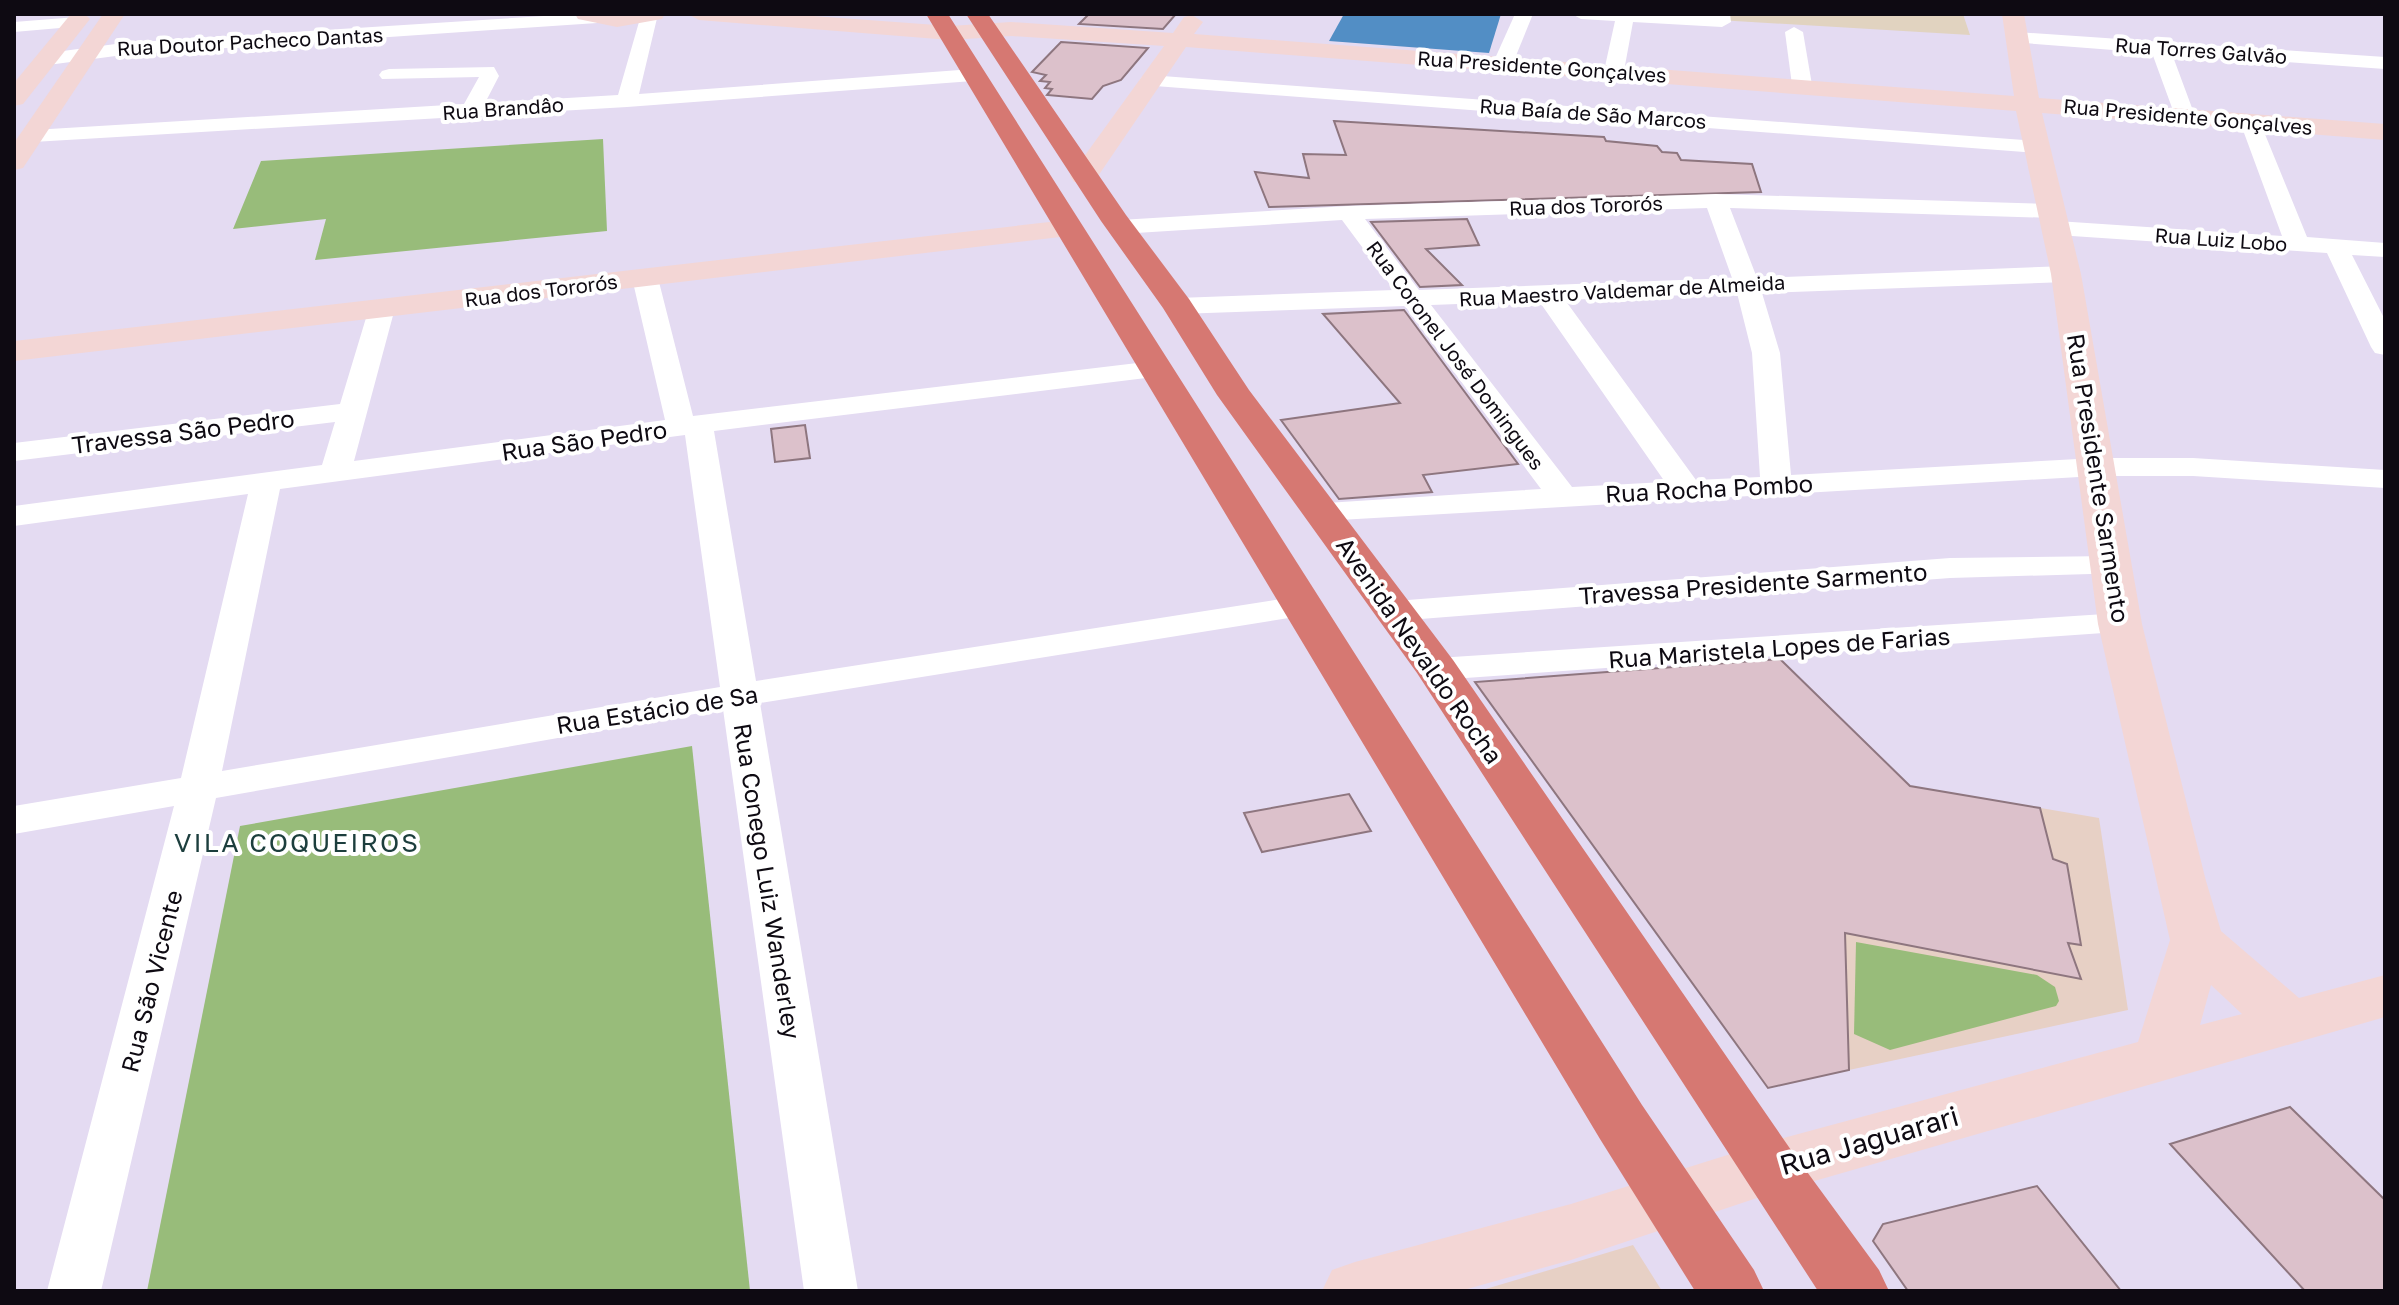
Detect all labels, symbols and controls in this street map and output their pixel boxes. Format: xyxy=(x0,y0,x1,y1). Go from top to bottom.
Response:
street label: Rua Doutor Pacheco Dantas xyxy=(116,22,384,60)
street label: Rua Torres Galvão xyxy=(2114,32,2288,68)
street label: Rua Presidente Gonçalves xyxy=(1416,45,1668,87)
street label: Rua Brandâo xyxy=(441,92,565,124)
street label: Rua Baía de São Marcos xyxy=(1479,93,1707,133)
street label: Rua Presidente Gonçalves xyxy=(2062,93,2314,139)
street label: Rua dos Tororós xyxy=(1509,190,1663,220)
street label: Rua Luiz Lobo xyxy=(2154,222,2288,256)
street label: Rua Coronel José Domingues xyxy=(1362,236,1550,474)
street label: Rua dos Tororós xyxy=(463,269,619,311)
street label: Rua Maestro Valdemar de Almeida xyxy=(1458,269,1786,311)
street label: Rua Presidente Sarmento xyxy=(2062,331,2136,625)
street label: Travessa São Pedro xyxy=(70,403,296,459)
street label: Rua São Pedro xyxy=(499,414,669,466)
street label: Rua Rocha Pombo xyxy=(1604,468,1814,508)
street label: Avenida Nevaldo Rocha xyxy=(1331,531,1509,769)
street label: Travessa Presidente Sarmento xyxy=(1578,556,1928,610)
street label: Rua Maristela Lopes de Farias xyxy=(1607,621,1951,673)
street label: Rua Estácio de Sa xyxy=(554,679,760,739)
street label: Rua Conego Luiz Wanderley xyxy=(729,721,807,1041)
district label: VILA COQUEIROS xyxy=(174,827,420,858)
street label: Rua São Vicente xyxy=(114,887,188,1075)
street label: Rua Jaguarari xyxy=(1776,1099,1962,1181)

